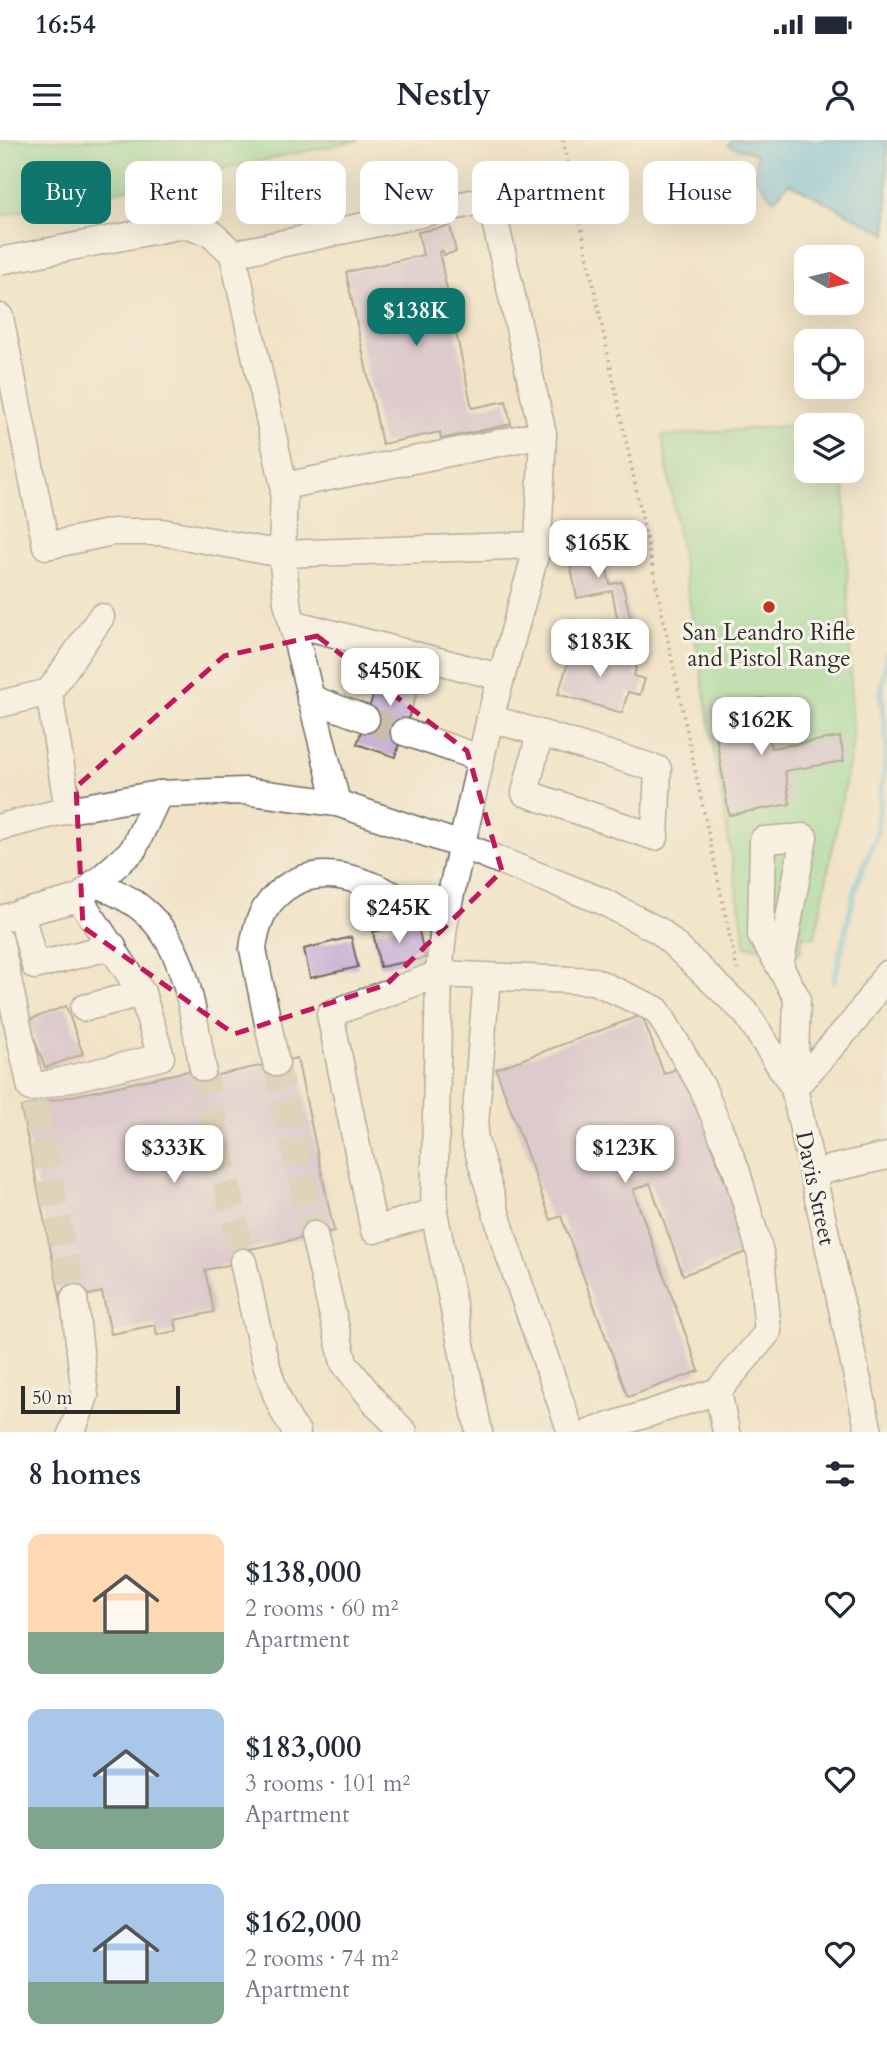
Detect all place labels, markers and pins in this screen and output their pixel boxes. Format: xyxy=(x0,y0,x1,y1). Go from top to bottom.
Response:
pin: $138K xyxy=(367,288,465,348)
pin: $165K xyxy=(549,520,647,580)
marker: San Leandro Rifle and Pistol Range xyxy=(761,599,777,615)
place label: San Leandro Rifle and Pistol Range xyxy=(682,617,856,674)
pin: $183K xyxy=(551,620,649,679)
pin: $450K xyxy=(341,648,439,708)
pin: $162K xyxy=(712,698,810,757)
pin: $245K xyxy=(350,886,448,945)
pin: $333K xyxy=(125,1126,223,1185)
pin: $123K xyxy=(576,1126,674,1185)

